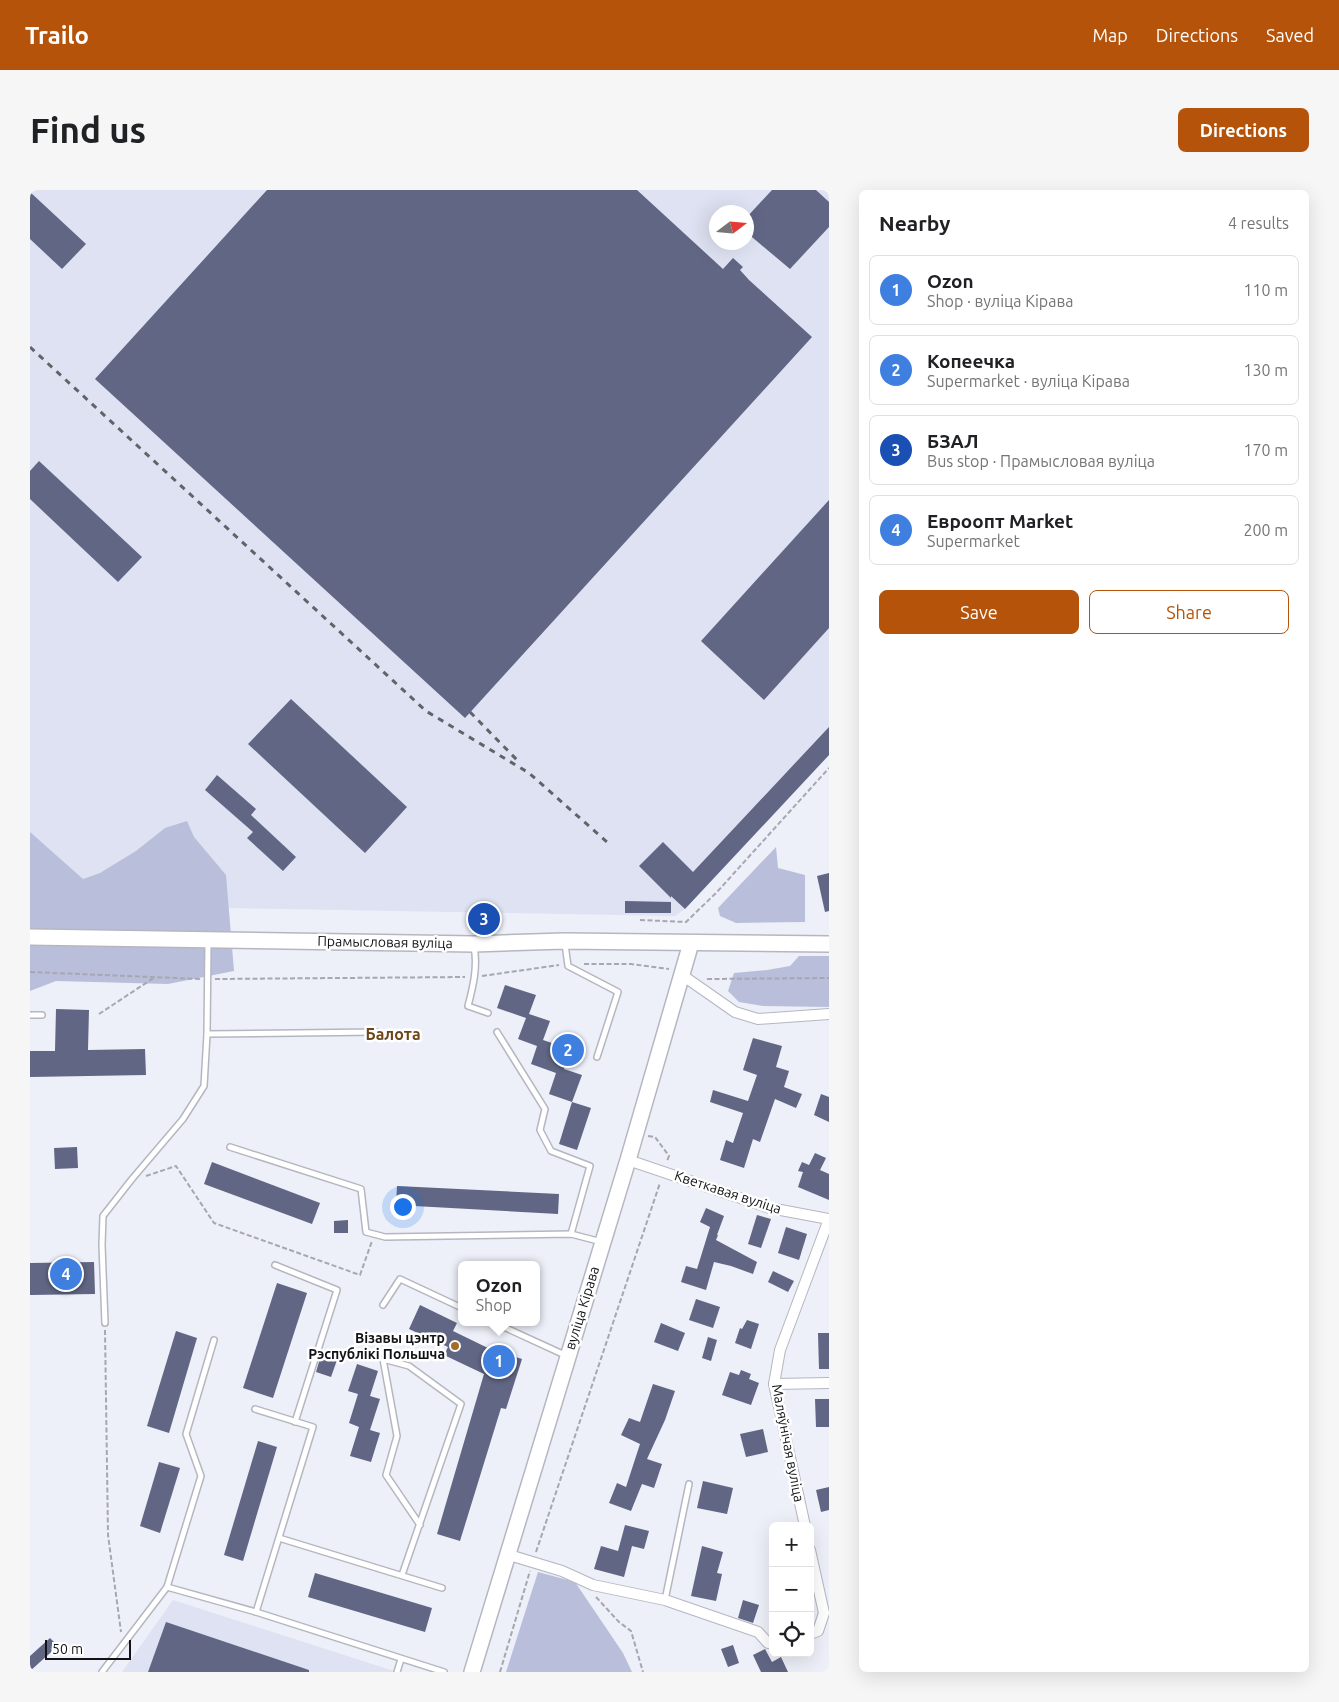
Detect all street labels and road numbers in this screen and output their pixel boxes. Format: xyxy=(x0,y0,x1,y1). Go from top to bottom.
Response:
street label: Прамысловая вуліца xyxy=(317,933,453,951)
street label: Кветкавая вуліца xyxy=(673,1167,783,1217)
street label: вуліца Кірава xyxy=(562,1264,602,1352)
street label: Маляўнічая вуліца xyxy=(769,1383,807,1503)

